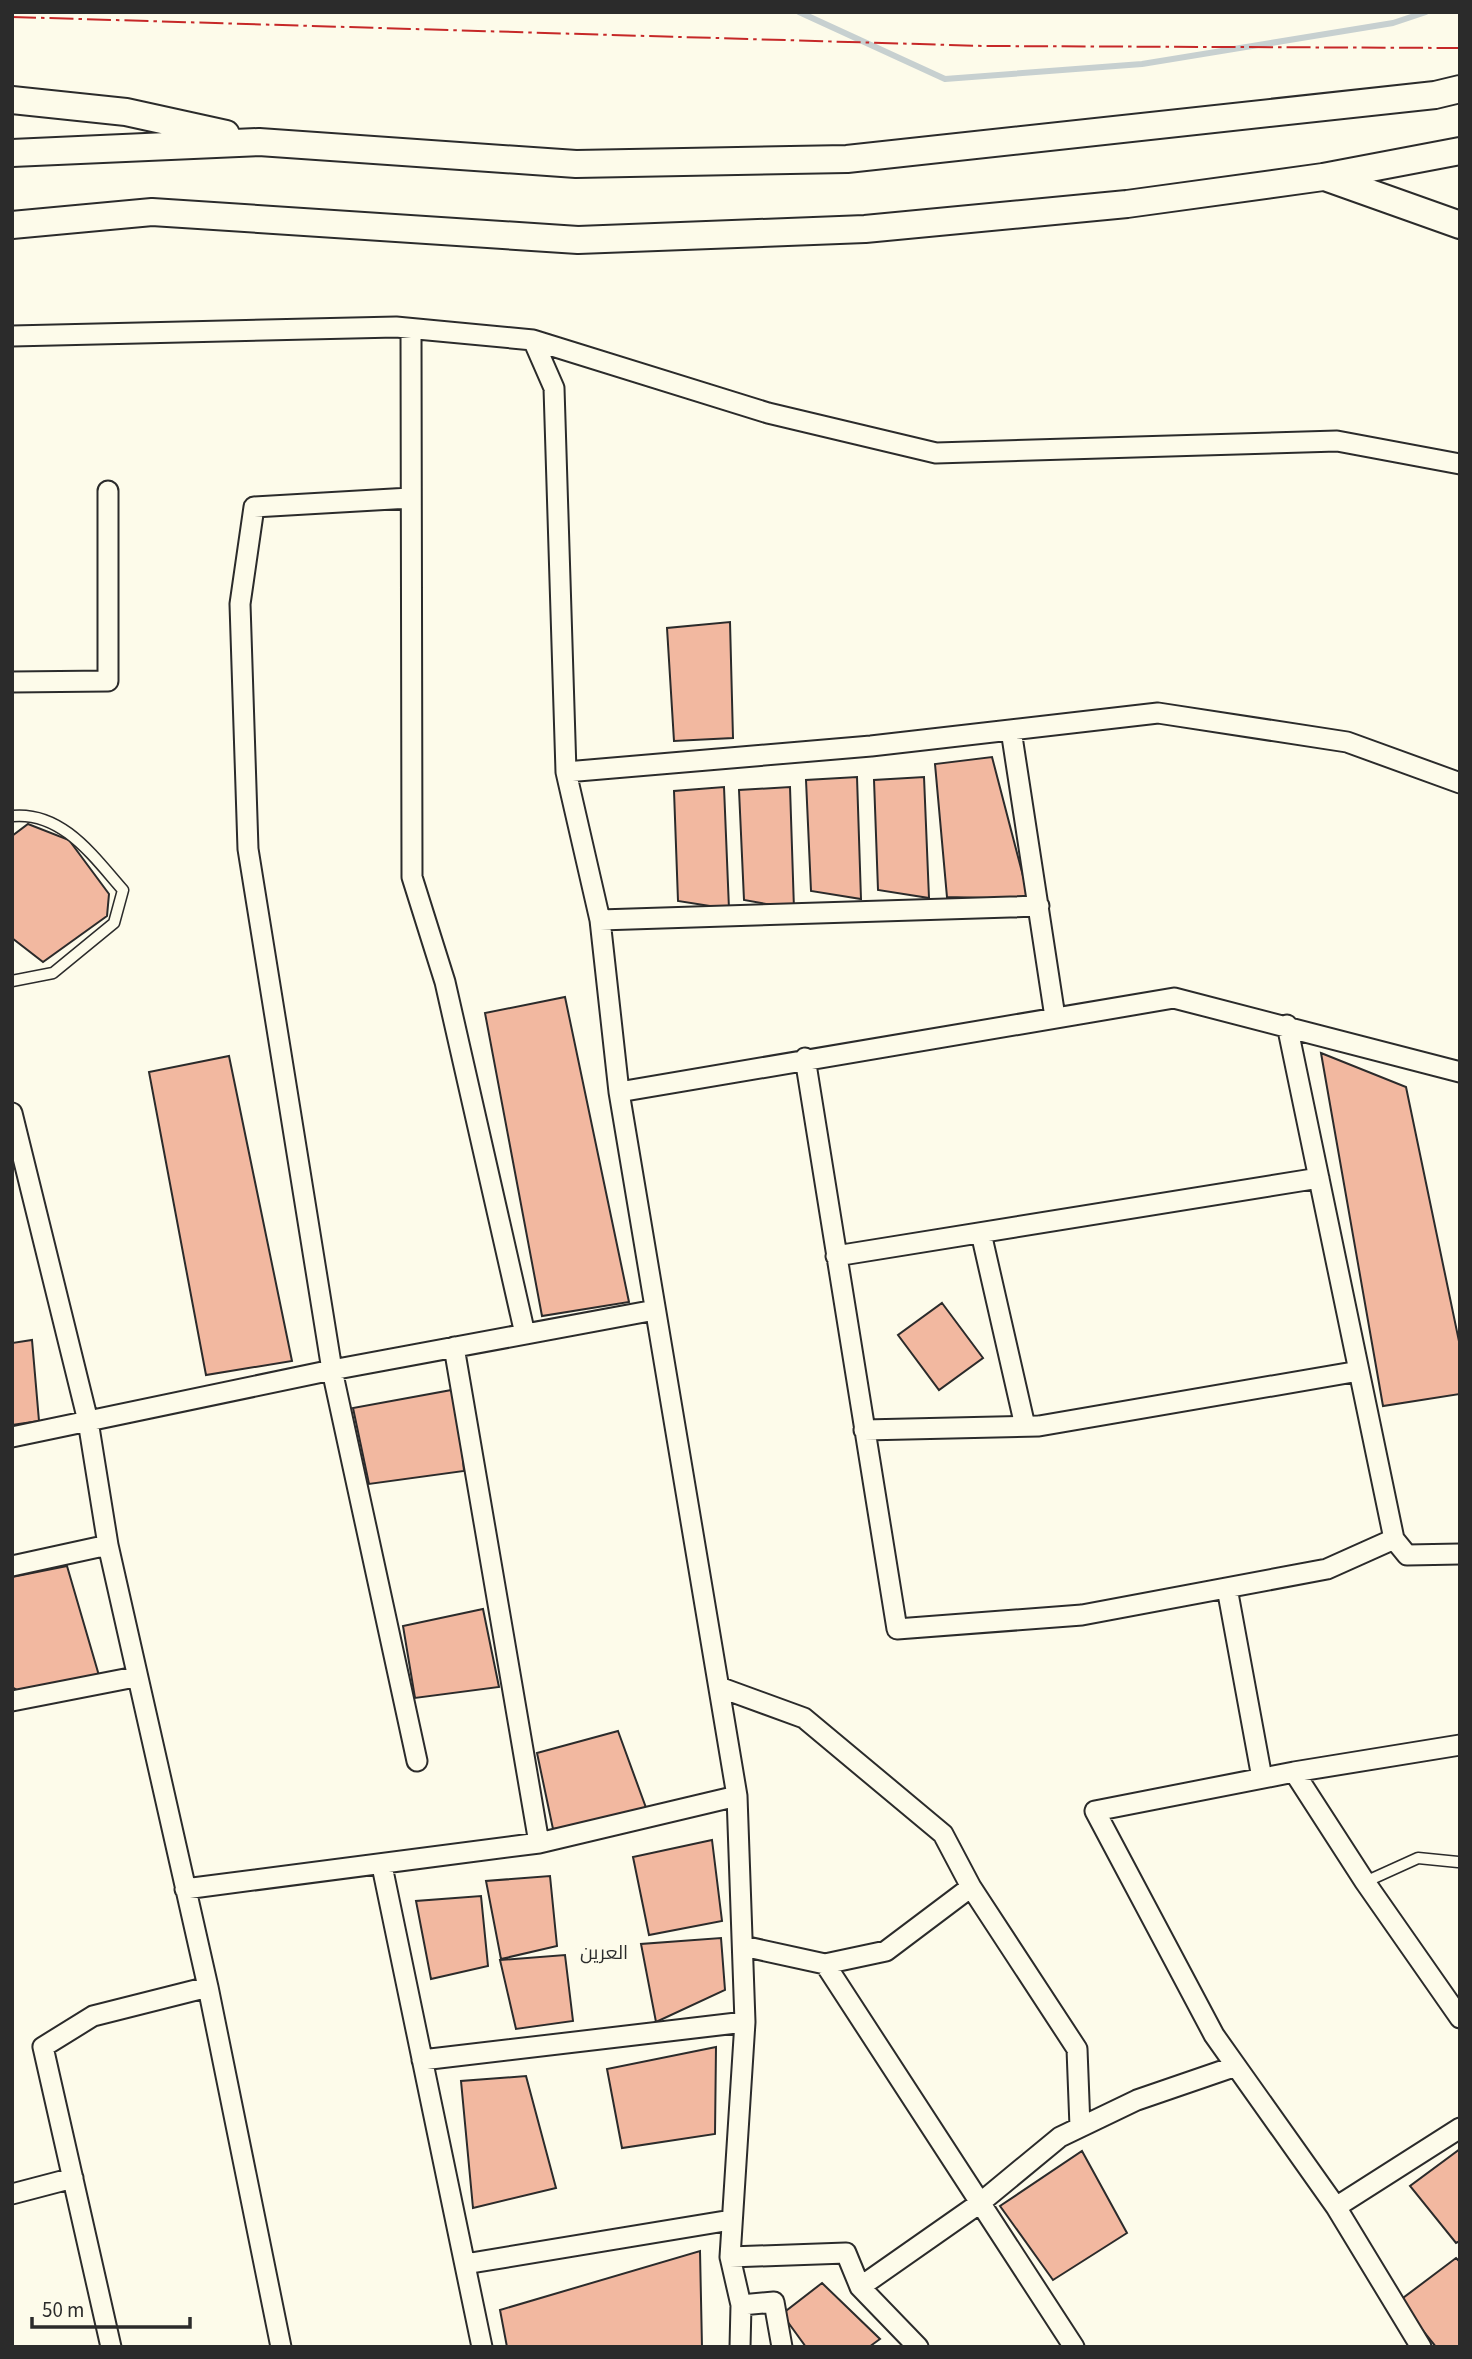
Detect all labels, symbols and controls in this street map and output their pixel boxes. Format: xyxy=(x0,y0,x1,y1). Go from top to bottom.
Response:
district label: العرين xyxy=(580,1940,628,1967)
scale bar xyxy=(32,2286,189,2330)
text: 50 m xyxy=(42,2295,84,2325)

